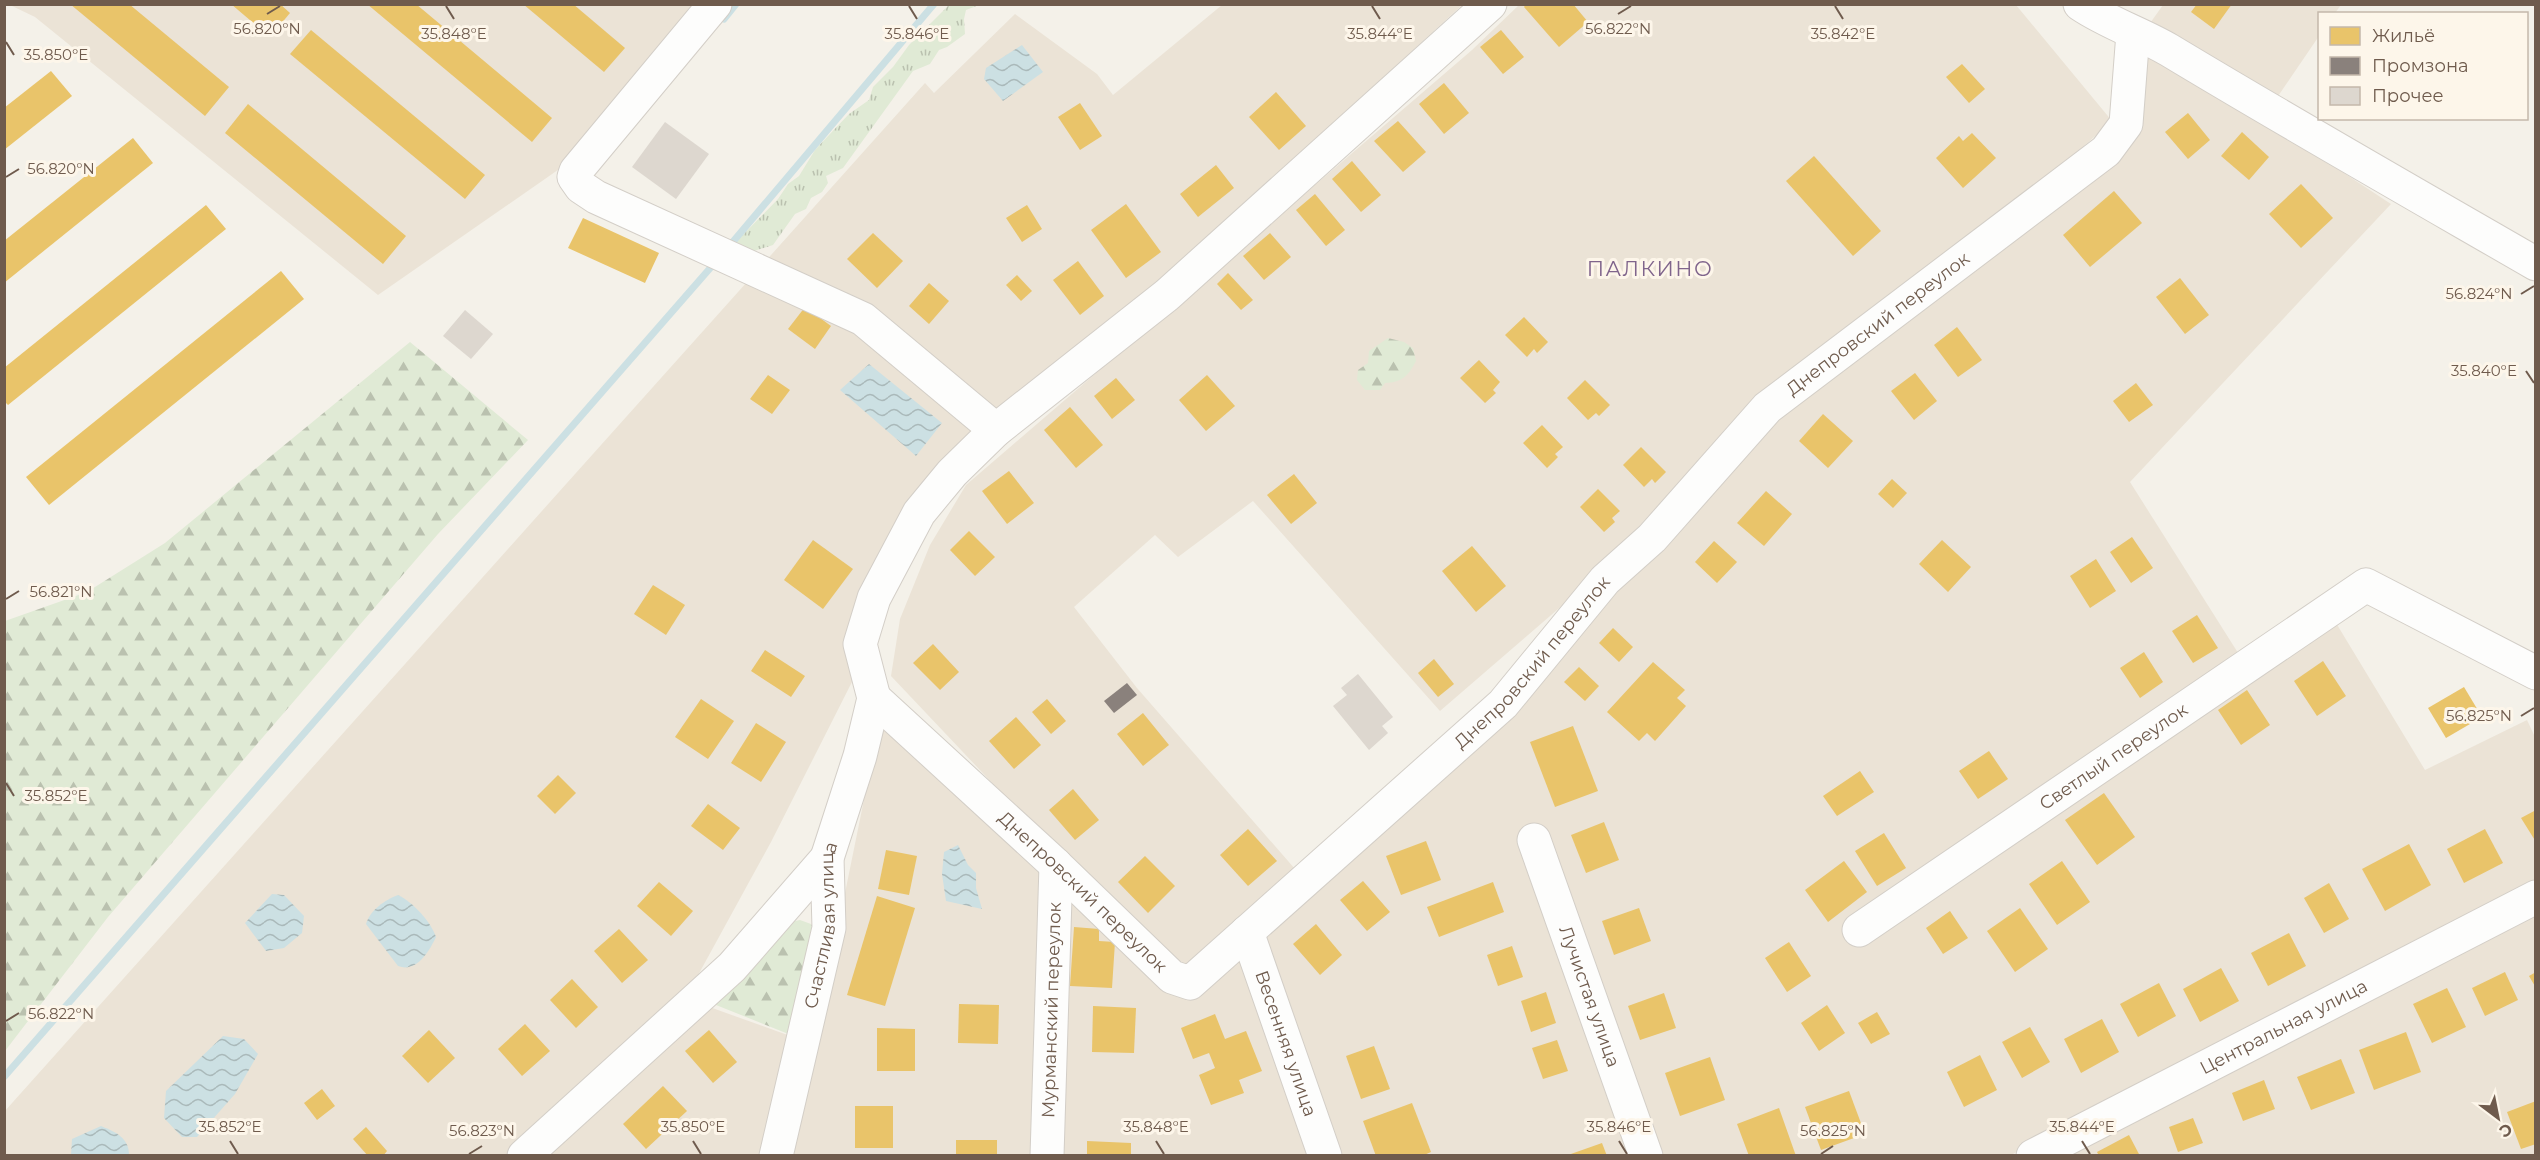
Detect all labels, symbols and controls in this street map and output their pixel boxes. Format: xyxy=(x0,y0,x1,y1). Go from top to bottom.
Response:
legend xyxy=(2318,12,2528,120)
text: 56.820°N xyxy=(233,19,301,38)
text: 56.822°N xyxy=(1585,19,1651,38)
text: 35.848°E xyxy=(421,24,487,43)
text: 35.846°E xyxy=(885,24,949,43)
text: 35.844°E xyxy=(1347,24,1413,43)
text: 35.842°E xyxy=(1811,24,1875,43)
text: Жильё xyxy=(2372,25,2435,47)
text: 35.850°E xyxy=(24,45,88,64)
text: Промзона xyxy=(2372,55,2469,77)
text: Прочее xyxy=(2372,85,2444,107)
text: 56.820°N xyxy=(27,159,95,178)
street label: Днепровский переулок xyxy=(1782,247,1974,400)
district label: ПАЛКИНО xyxy=(1587,256,1713,281)
text: 56.824°N xyxy=(2446,284,2512,303)
text: 35.840°E xyxy=(2451,361,2517,380)
street label: Днепровский переулок xyxy=(1450,571,1615,753)
text: 56.821°N xyxy=(29,582,93,601)
street label: Светлый переулок xyxy=(2035,698,2192,815)
text: 56.825°N xyxy=(2446,706,2512,725)
text: 35.852°E xyxy=(25,786,87,805)
street label: Днепровский переулок xyxy=(994,807,1172,978)
street label: Счастливая улица xyxy=(800,839,842,1011)
street label: Мурманский переулок xyxy=(1037,901,1066,1118)
street label: Лучистая улица xyxy=(1554,923,1625,1070)
street label: Весенняя улица xyxy=(1250,968,1321,1119)
street label: Центральная улица xyxy=(2196,975,2371,1079)
text: 56.822°N xyxy=(28,1004,94,1023)
north arrow xyxy=(2468,1088,2528,1148)
text: 35.852°E xyxy=(199,1117,261,1136)
text: 35.850°E xyxy=(661,1117,725,1136)
text: 35.848°E xyxy=(1123,1117,1189,1136)
text: 35.846°E xyxy=(1587,1117,1651,1136)
text: 35.844°E xyxy=(2049,1117,2115,1136)
text: С xyxy=(2495,1119,2516,1142)
text: 56.823°N xyxy=(449,1121,515,1140)
text: 56.825°N xyxy=(1800,1121,1866,1140)

